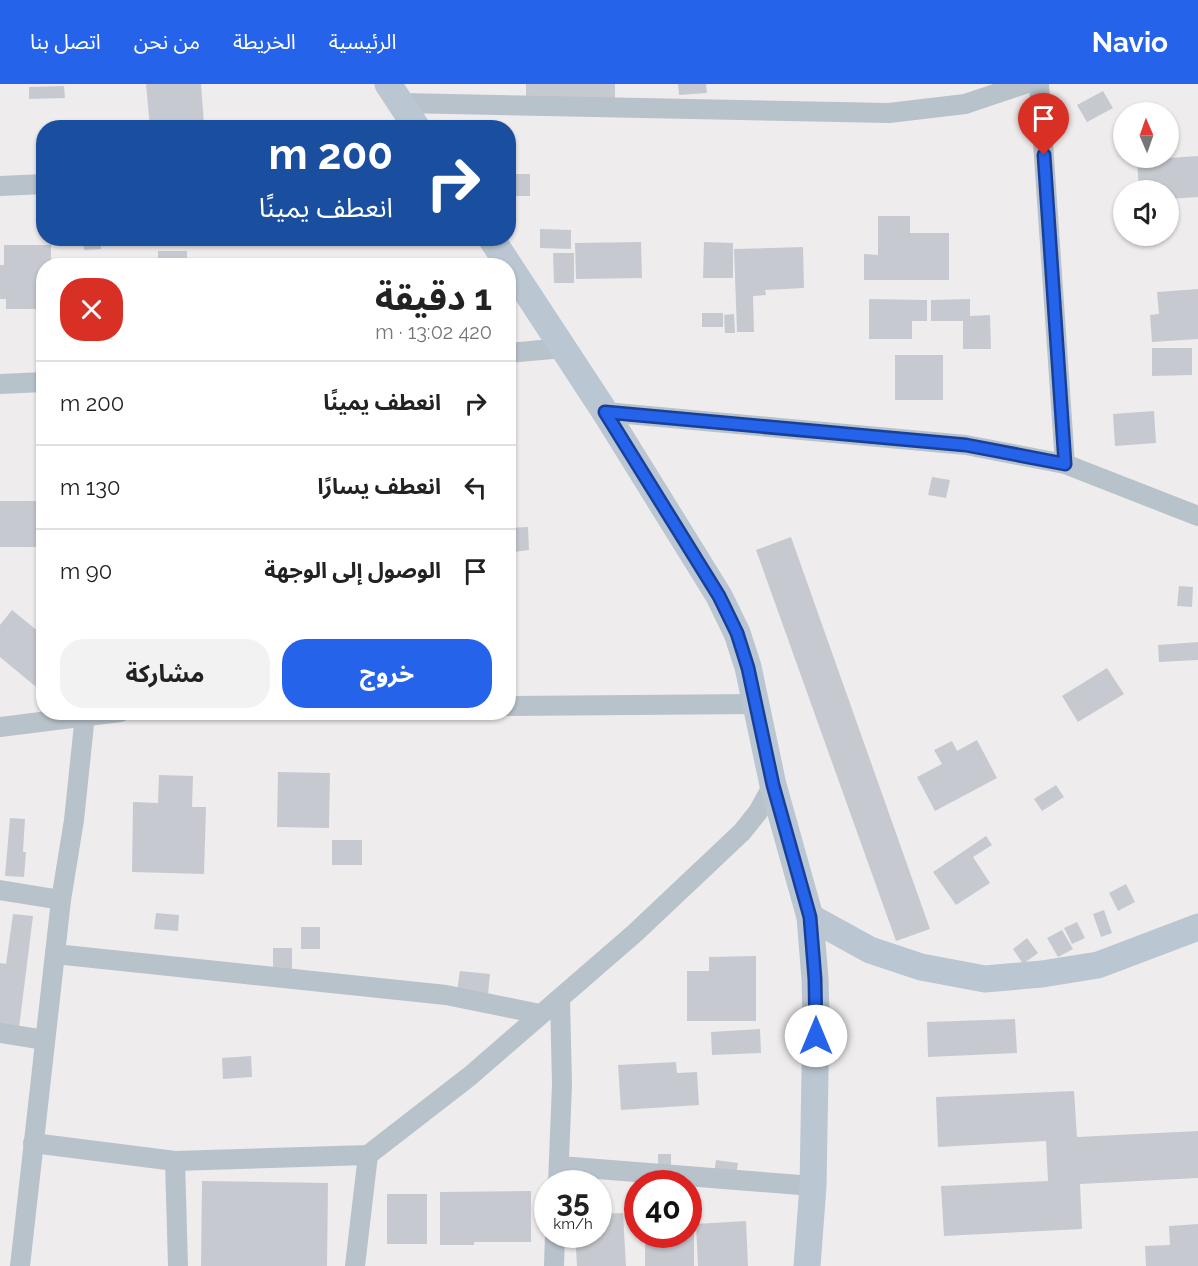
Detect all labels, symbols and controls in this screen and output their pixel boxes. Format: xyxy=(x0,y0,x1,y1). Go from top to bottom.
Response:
text: Navio xyxy=(1092,26,1168,59)
text: اتصل بنا xyxy=(30,29,101,54)
text: من نحن xyxy=(134,29,200,54)
text: الخريطة xyxy=(233,29,296,54)
text: الرئيسية xyxy=(329,29,396,54)
pin xyxy=(1018,93,1069,155)
icon: arrive xyxy=(1027,102,1060,135)
north arrow xyxy=(1113,102,1179,168)
map controls xyxy=(1113,102,1179,246)
text: 200 m xyxy=(269,130,393,179)
icon: right xyxy=(414,144,492,222)
button: sound xyxy=(1113,180,1179,246)
text: انعطف يمينًا xyxy=(259,192,393,223)
text: 1 دقيقة xyxy=(375,276,492,318)
button: close xyxy=(60,278,123,341)
text: 420 m · 13:02 xyxy=(375,320,492,344)
icon: right xyxy=(459,387,492,420)
text: انعطف يمينًا xyxy=(323,389,441,415)
text: 200 m xyxy=(60,390,124,416)
icon: left xyxy=(459,471,492,504)
text: انعطف يسارًا xyxy=(318,473,441,499)
text: 130 m xyxy=(60,474,120,500)
icon: arrive xyxy=(459,555,492,588)
text: الوصول إلى الوجهة xyxy=(264,557,441,583)
text: 90 m xyxy=(60,558,112,584)
button: مشاركة xyxy=(60,639,270,708)
button: خروج xyxy=(282,639,492,708)
position arrow xyxy=(784,1004,848,1068)
speed limit sign: 40 xyxy=(624,1170,702,1248)
text: 35 xyxy=(556,1184,590,1219)
text: km/h xyxy=(553,1215,593,1233)

